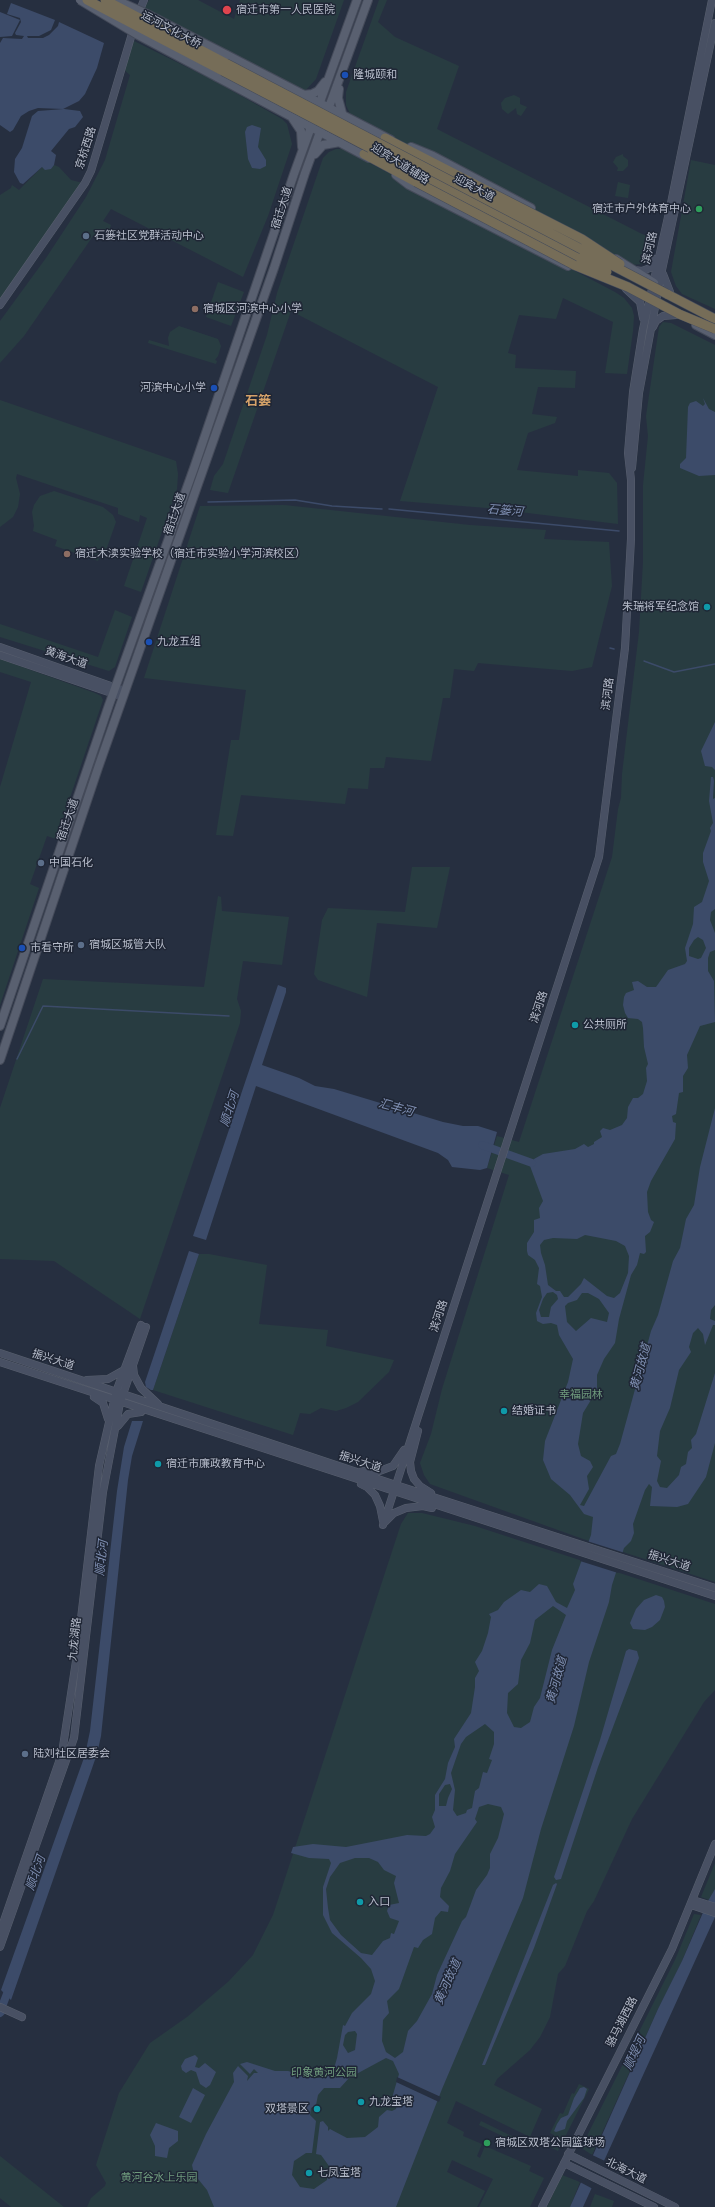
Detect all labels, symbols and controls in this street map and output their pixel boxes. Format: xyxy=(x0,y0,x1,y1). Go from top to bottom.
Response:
place label: 宿迁市第一人民医院 xyxy=(236,3,335,17)
marker: 宿迁市第一人民医院 xyxy=(221,4,233,16)
street label: 运河文化大桥 xyxy=(139,9,203,51)
place label: 隆城颐和 xyxy=(353,68,397,82)
marker: 隆城颐和 xyxy=(340,70,350,80)
street label: 京杭西路 xyxy=(73,125,99,171)
street label: 迎宾大道辅路 xyxy=(369,141,431,187)
street label: 迎宾大道 xyxy=(451,172,497,204)
street label: 宿迁大道 xyxy=(269,185,295,231)
place label: 宿迁市户外体育中心 xyxy=(592,202,691,216)
marker: 宿迁市户外体育中心 xyxy=(694,204,704,214)
place label: 石篓社区党群活动中心 xyxy=(94,229,204,243)
street label: 滨河路 xyxy=(640,230,660,266)
marker: 石篓社区党群活动中心 xyxy=(81,231,91,241)
place label: 宿城区河滨中心小学 xyxy=(203,302,302,316)
marker: 宿城区河滨中心小学 xyxy=(190,304,200,314)
place label: 河滨中心小学 xyxy=(140,381,206,395)
marker: 河滨中心小学 xyxy=(209,383,219,393)
district label: 石篓 xyxy=(245,393,271,409)
street label: 宿迁大道 xyxy=(162,491,188,537)
water label: 石篓河 xyxy=(486,502,524,520)
place label: 宿迁木渎实验学校（宿迁市实验小学河滨校区） xyxy=(75,547,306,561)
marker: 宿迁木渎实验学校（宿迁市实验小学河滨校区） xyxy=(62,549,72,559)
place label: 朱瑞将军纪念馆 xyxy=(622,600,699,614)
marker: 朱瑞将军纪念馆 xyxy=(702,602,712,612)
place label: 九龙五组 xyxy=(157,635,201,649)
marker: 九龙五组 xyxy=(144,637,154,647)
street label: 黄海大道 xyxy=(43,645,89,671)
street label: 滨河路 xyxy=(599,677,617,711)
street label: 宿迁大道 xyxy=(55,797,81,843)
place label: 中国石化 xyxy=(49,856,93,870)
marker: 中国石化 xyxy=(36,858,46,868)
place label: 宿城区城管大队 xyxy=(89,938,166,952)
marker: 宿城区城管大队 xyxy=(76,940,86,950)
place label: 市看守所 xyxy=(30,941,74,955)
marker: 市看守所 xyxy=(17,943,27,953)
street label: 滨河路 xyxy=(528,989,550,1025)
place label: 公共厕所 xyxy=(583,1018,627,1032)
marker: 公共厕所 xyxy=(570,1020,580,1030)
water label: 顺北河 xyxy=(218,1090,242,1128)
water label: 汇丰河 xyxy=(377,1096,415,1120)
street label: 滨河路 xyxy=(428,1298,450,1334)
water label: 黄河故道 xyxy=(628,1342,654,1392)
street label: 振兴大道 xyxy=(30,1347,76,1373)
park label: 幸福园林 xyxy=(559,1388,603,1402)
place label: 结婚证书 xyxy=(512,1404,556,1418)
marker: 结婚证书 xyxy=(499,1406,509,1416)
street label: 振兴大道 xyxy=(337,1449,383,1475)
place label: 宿迁市廉政教育中心 xyxy=(166,1457,265,1471)
marker: 宿迁市廉政教育中心 xyxy=(153,1459,163,1469)
water label: 顺北河 xyxy=(93,1539,111,1577)
street label: 振兴大道 xyxy=(646,1548,692,1574)
street label: 九龙湖路 xyxy=(66,1616,84,1662)
water label: 黄河故道 xyxy=(544,1655,570,1705)
place label: 陆刘社区居委会 xyxy=(33,1747,110,1761)
marker: 陆刘社区居委会 xyxy=(20,1749,30,1759)
water label: 顺北河 xyxy=(23,1854,49,1892)
place label: 入口 xyxy=(368,1895,390,1909)
marker: 入口 xyxy=(355,1897,365,1907)
water label: 黄河故道 xyxy=(432,1957,464,2007)
street label: 骆马湖西路 xyxy=(604,1995,640,2049)
water label: 顺堤河 xyxy=(621,2034,649,2072)
park label: 印象黄河公园 xyxy=(291,2066,357,2080)
place label: 九龙宝塔 xyxy=(369,2095,413,2109)
marker: 九龙宝塔 xyxy=(356,2097,366,2107)
place label: 双塔景区 xyxy=(265,2102,309,2116)
marker: 双塔景区 xyxy=(312,2104,322,2114)
place label: 宿城区双塔公园篮球场 xyxy=(495,2136,605,2150)
marker: 宿城区双塔公园篮球场 xyxy=(482,2138,492,2148)
street label: 北海大道 xyxy=(603,2155,649,2187)
place label: 七凤宝塔 xyxy=(317,2166,361,2180)
marker: 七凤宝塔 xyxy=(304,2168,314,2178)
park label: 黄河谷水上乐园 xyxy=(121,2171,197,2185)

